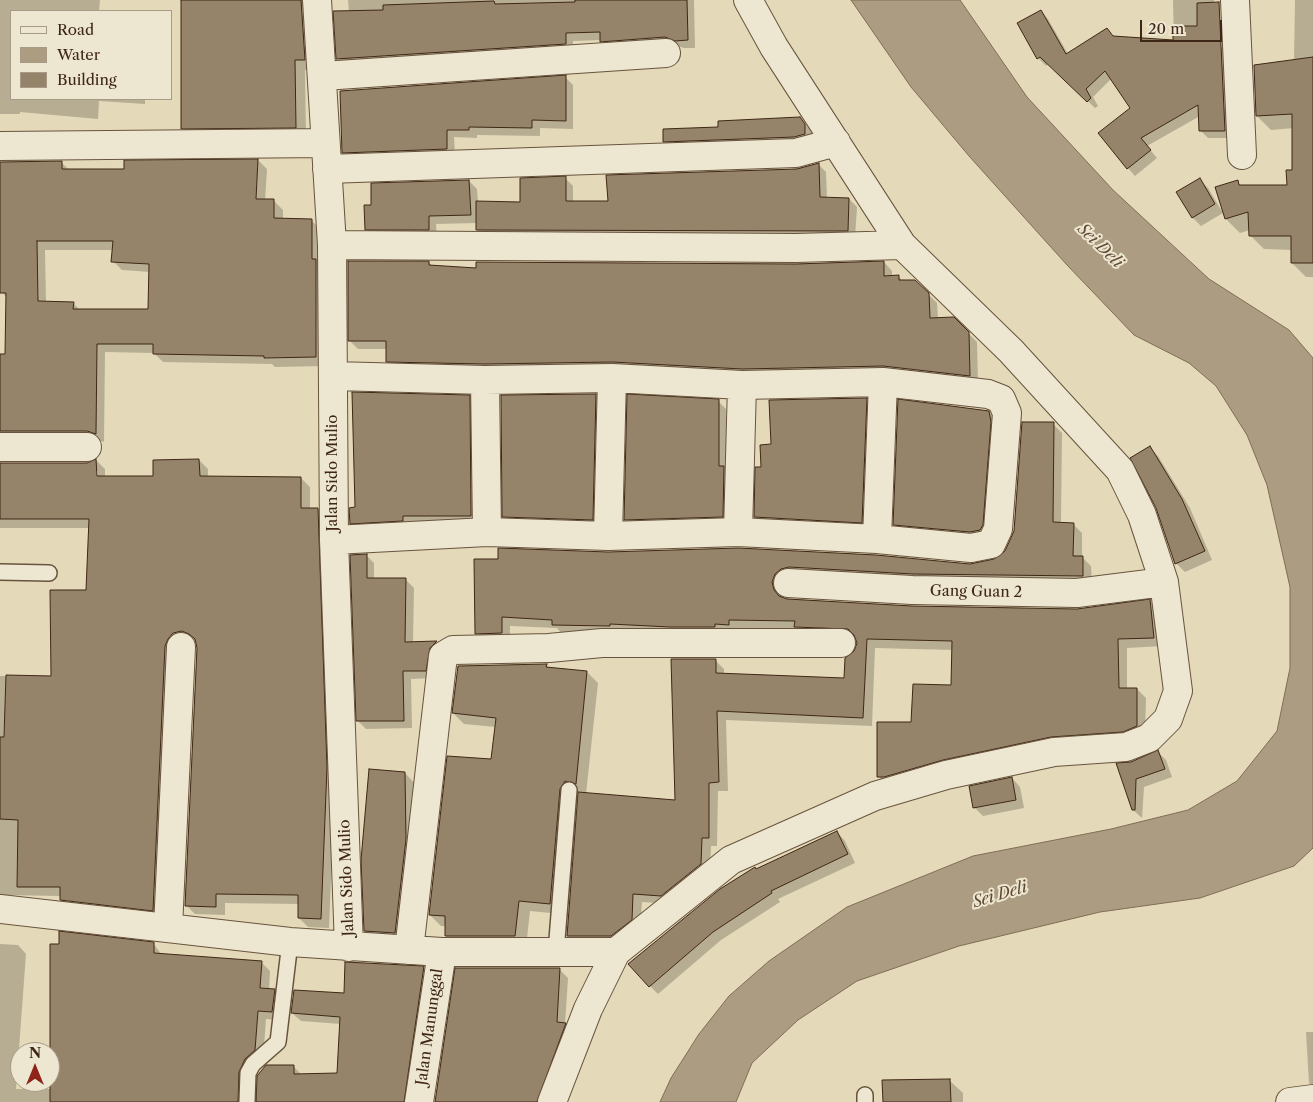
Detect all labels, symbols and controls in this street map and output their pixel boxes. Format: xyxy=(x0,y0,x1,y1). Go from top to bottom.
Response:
legend xyxy=(10,10,172,100)
scale bar xyxy=(1143,10,1226,42)
text: 20 m xyxy=(1148,19,1184,38)
text: Road xyxy=(57,20,94,39)
text: Water xyxy=(57,45,100,64)
text: Building xyxy=(57,70,117,89)
water label: Sei Deli xyxy=(1073,220,1127,272)
street label: Jalan Sido Mulio xyxy=(324,414,342,532)
street label: Gang Guan 2 xyxy=(930,582,1022,602)
street label: Jalan Sido Mulio xyxy=(336,819,358,937)
water label: Sei Deli xyxy=(971,878,1029,912)
street label: Jalan Manunggal xyxy=(413,967,447,1087)
north arrow xyxy=(10,1042,60,1092)
text: N xyxy=(29,1044,41,1062)

